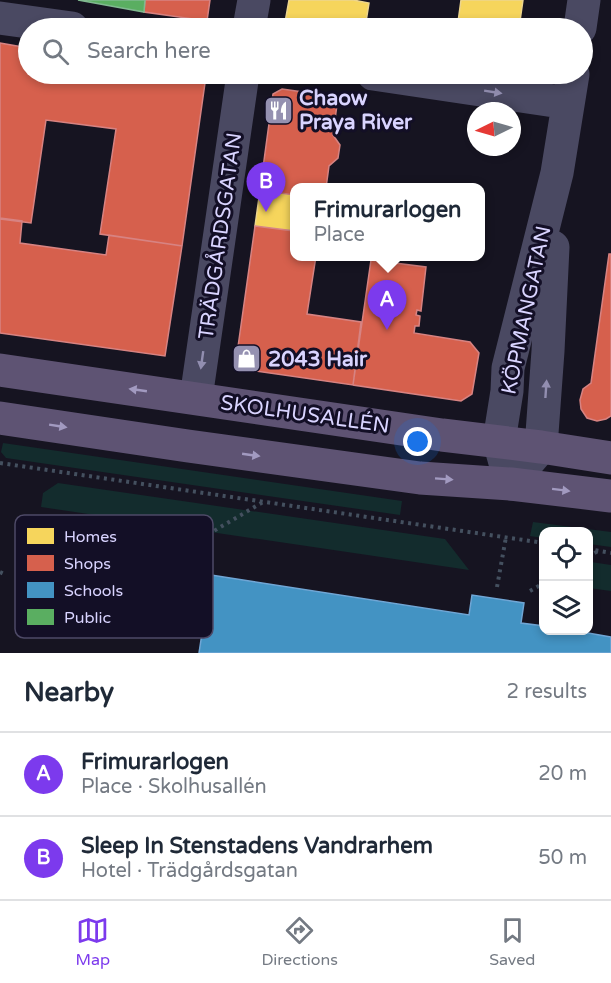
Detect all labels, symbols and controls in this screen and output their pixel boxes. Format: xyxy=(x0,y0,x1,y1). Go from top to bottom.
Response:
search box xyxy=(18,18,593,84)
icon: search xyxy=(39,35,72,68)
text: Search here xyxy=(87,38,211,64)
place label: Chaow Praya River xyxy=(299,86,413,135)
one-way arrow xyxy=(483,87,502,96)
restaurant icon: Chaow Praya River xyxy=(262,94,294,126)
north arrow xyxy=(467,102,521,156)
street label: TRÄDGÅRDSGATAN xyxy=(194,131,247,341)
pin: B xyxy=(246,162,286,212)
popup xyxy=(290,183,485,261)
text: Frimurarlogen xyxy=(314,197,462,223)
text: Place xyxy=(314,223,365,247)
street label: KÖPMANGATAN xyxy=(496,224,557,397)
pin: A xyxy=(368,280,406,330)
shop icon: 2043 Hair xyxy=(231,343,263,375)
place label: 2043 Hair xyxy=(268,347,368,372)
one-way arrow xyxy=(197,351,206,370)
one-way arrow xyxy=(541,379,550,398)
one-way arrow xyxy=(129,385,148,395)
street label: SKOLHUSALLÉN xyxy=(219,390,391,439)
one-way arrow xyxy=(48,422,67,431)
your location xyxy=(403,427,432,456)
one-way arrow xyxy=(241,450,260,459)
one-way arrow xyxy=(435,475,454,484)
one-way arrow xyxy=(552,485,571,495)
legend xyxy=(15,515,213,638)
text: Homes xyxy=(64,527,117,547)
map controls xyxy=(539,527,593,635)
button: locate xyxy=(539,527,593,581)
text: Shops xyxy=(64,554,111,574)
text: Schools xyxy=(64,581,123,601)
button: layers xyxy=(539,581,593,635)
text: Public xyxy=(64,608,111,628)
text: Nearby xyxy=(24,677,114,708)
text: 2 results xyxy=(507,680,587,704)
text: Frimurarlogen xyxy=(81,749,229,775)
text: A xyxy=(36,762,51,786)
text: 20 m xyxy=(538,762,587,786)
text: Place · Skolhusallén xyxy=(81,775,267,799)
text: Sleep In Stenstadens Vandrarhem xyxy=(81,833,433,859)
text: B xyxy=(37,846,50,870)
text: 50 m xyxy=(538,846,587,870)
text: Hotel · Trädgårdsgatan xyxy=(81,859,298,883)
tab: Map xyxy=(76,914,110,970)
tab: Directions xyxy=(261,914,338,970)
tab: Saved xyxy=(489,914,535,970)

